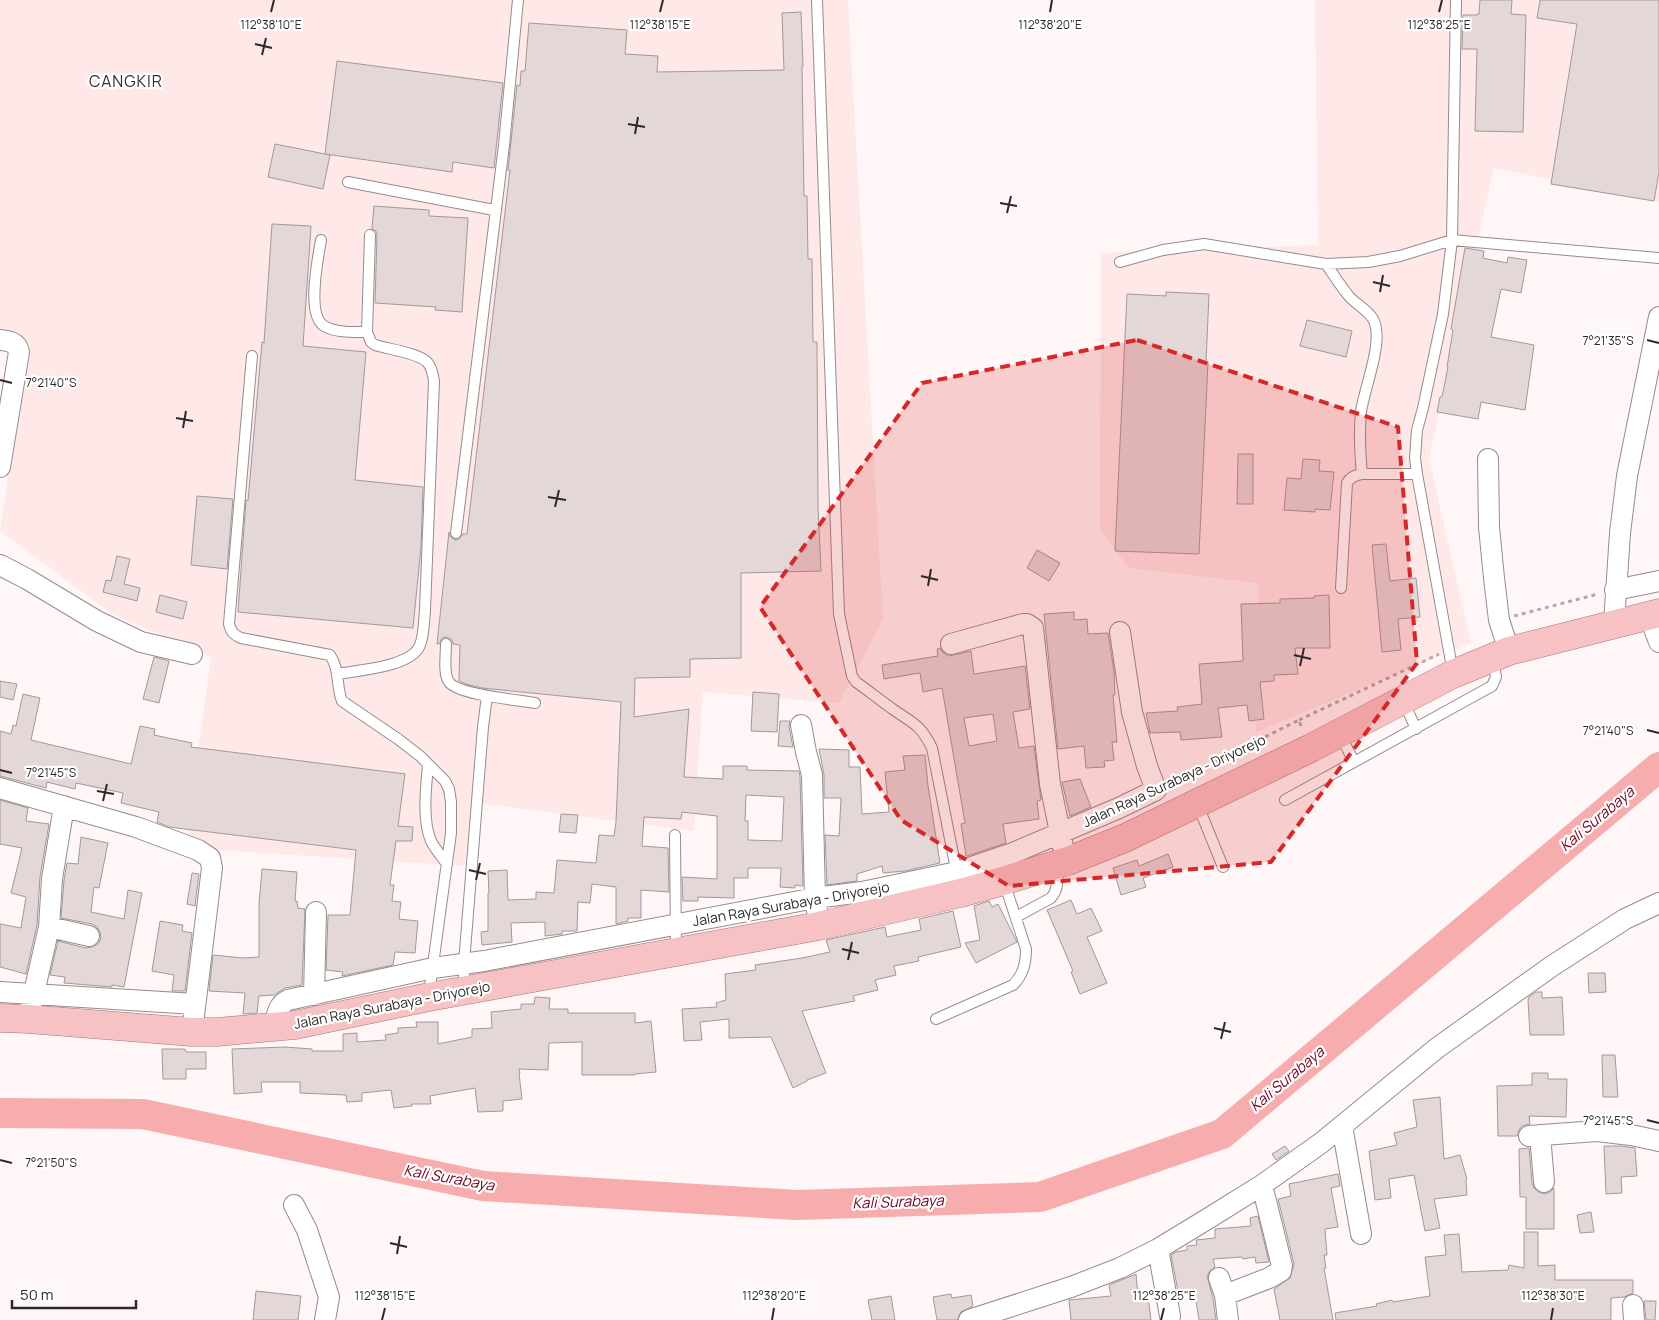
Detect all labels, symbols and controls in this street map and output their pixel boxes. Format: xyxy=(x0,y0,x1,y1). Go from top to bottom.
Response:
text: 112°38'10"E xyxy=(240,16,302,33)
text: 112°38'15"E xyxy=(630,16,691,33)
text: 112°38'20"E xyxy=(1018,16,1082,33)
text: 112°38'25"E xyxy=(1407,16,1471,33)
district label: CANGKIR xyxy=(89,70,163,92)
text: 7°21'35"S xyxy=(1582,332,1634,349)
text: 7°21'40"S xyxy=(26,374,76,391)
text: 7°21'40"S xyxy=(1583,722,1633,739)
street label: Jalan Raya Surabaya - Driyorejo xyxy=(1079,730,1268,831)
text: 7°21'45"S xyxy=(26,764,76,781)
water label: Kali Surabaya xyxy=(1555,781,1639,856)
street label: Jalan Raya Surabaya - Driyorejo xyxy=(691,877,891,930)
street label: Jalan Raya Surabaya - Driyorejo xyxy=(292,976,492,1033)
water label: Kali Surabaya xyxy=(1245,1041,1329,1116)
text: 7°21'45"S xyxy=(1583,1112,1633,1129)
text: 7°21'50"S xyxy=(25,1154,77,1171)
water label: Kali Surabaya xyxy=(402,1159,497,1196)
water label: Kali Surabaya xyxy=(852,1189,945,1214)
scale bar xyxy=(12,1278,136,1310)
text: 50 m xyxy=(20,1284,54,1305)
text: 112°38'15"E xyxy=(355,1287,416,1304)
text: 112°38'20"E xyxy=(742,1287,806,1304)
text: 112°38'25"E xyxy=(1132,1287,1196,1304)
text: 112°38'30"E xyxy=(1521,1287,1585,1304)

